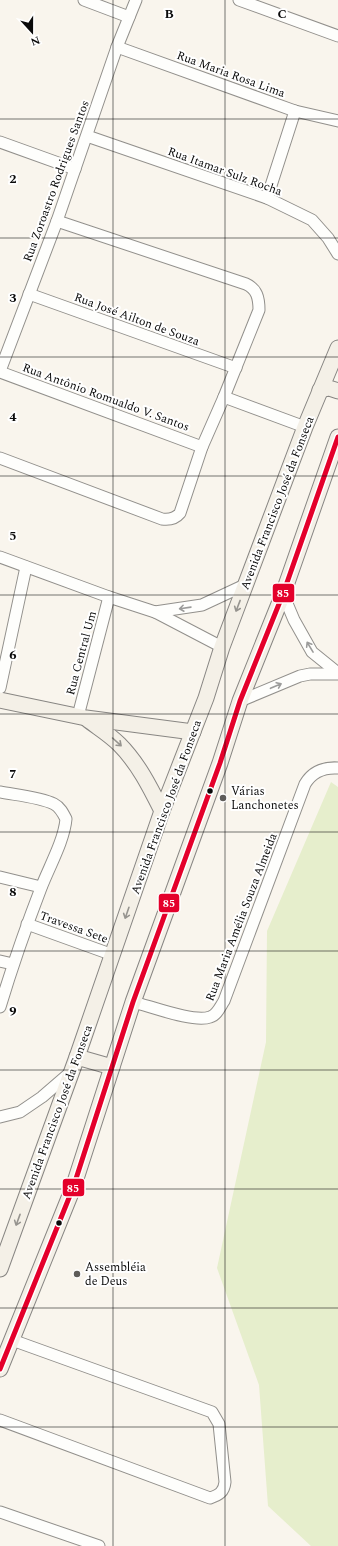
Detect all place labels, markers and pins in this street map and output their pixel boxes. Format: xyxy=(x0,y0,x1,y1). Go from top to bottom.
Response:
place label: Várias Lanchonetes xyxy=(231,782,299,815)
unlabelled marker xyxy=(205,786,215,796)
marker: Várias Lanchonetes xyxy=(218,793,228,803)
unlabelled marker xyxy=(54,1218,64,1228)
place label: Assembléia de Deus xyxy=(85,1258,146,1291)
marker: Assembléia de Deus xyxy=(72,1269,82,1279)

